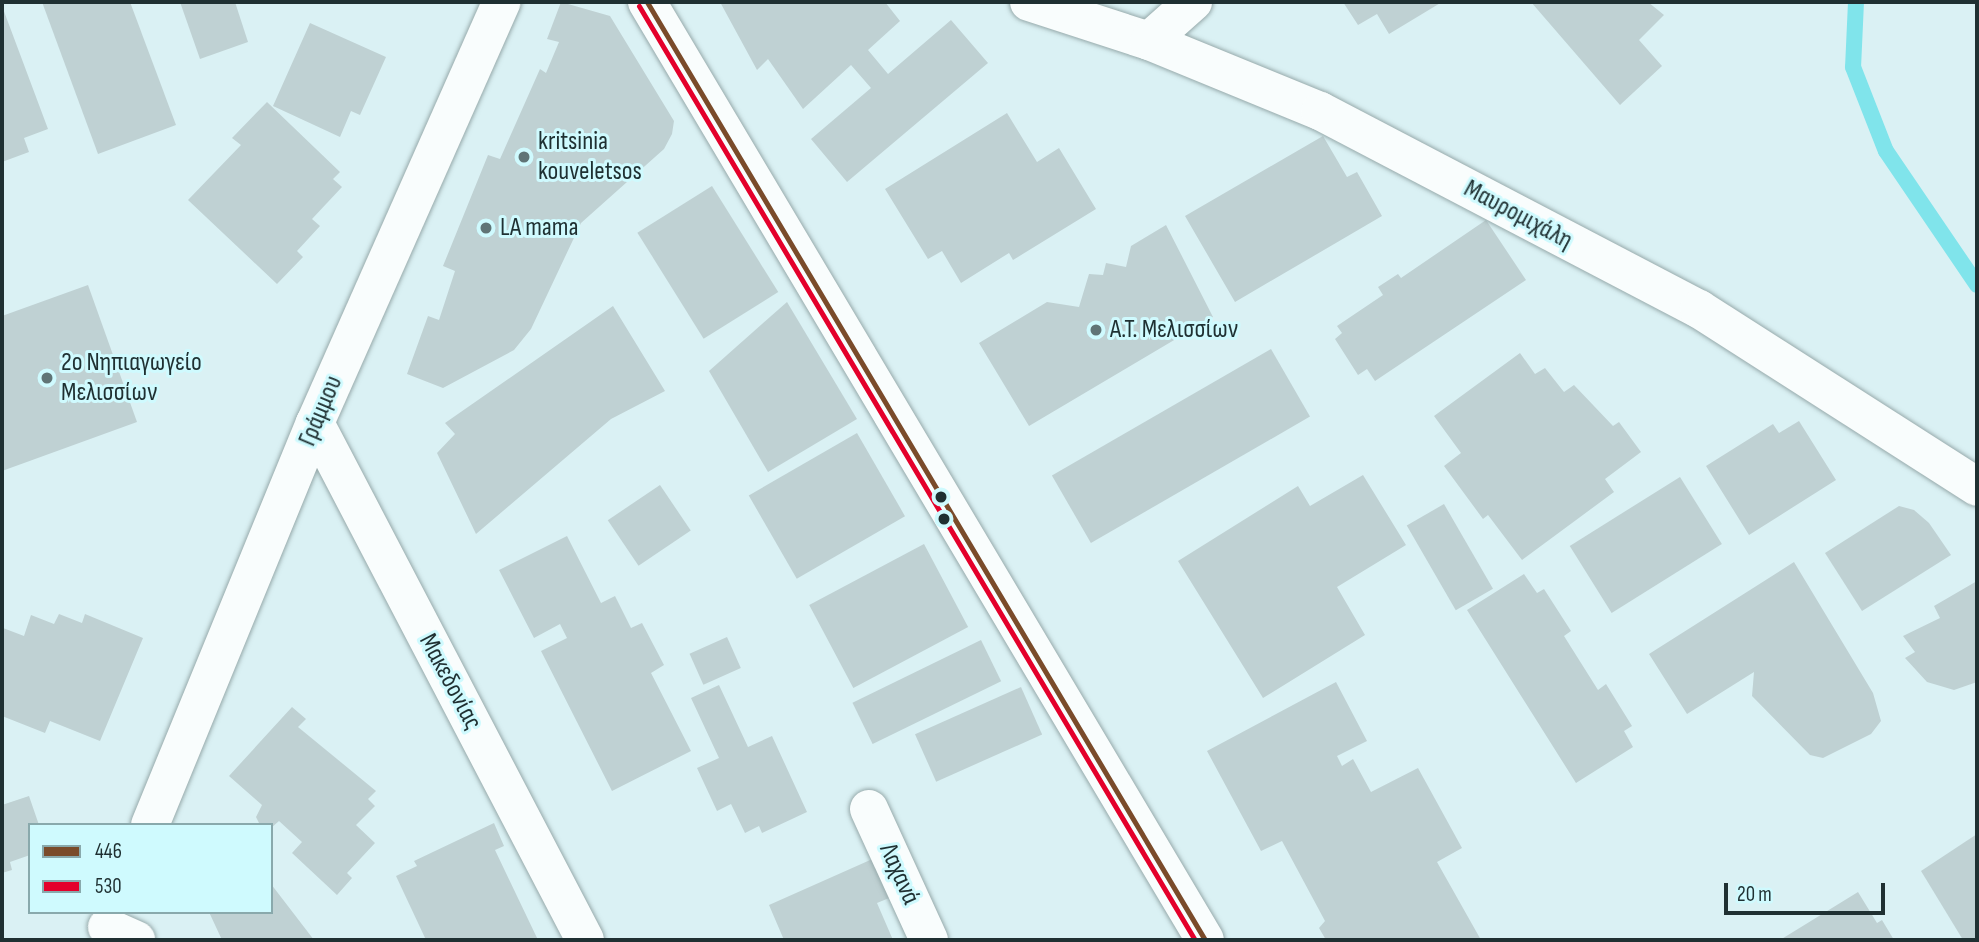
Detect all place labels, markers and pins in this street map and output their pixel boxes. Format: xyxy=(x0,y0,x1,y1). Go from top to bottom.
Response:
place label: kritsinia kouveletsos xyxy=(538,126,642,188)
marker: kritsinia kouveletsos xyxy=(516,149,532,165)
place label: LA mama xyxy=(500,212,579,244)
marker: LA mama xyxy=(478,220,494,236)
place label: Α.Τ. Μελισσίων xyxy=(1110,314,1238,346)
marker: Α.Τ. Μελισσίων xyxy=(1088,322,1104,338)
place label: 2ο Νηπιαγωγείο Μελισσίων xyxy=(61,347,202,408)
marker: 2ο Νηπιαγωγείο Μελισσίων xyxy=(39,370,55,386)
unlabelled marker xyxy=(934,490,948,504)
unlabelled marker xyxy=(937,512,951,526)

